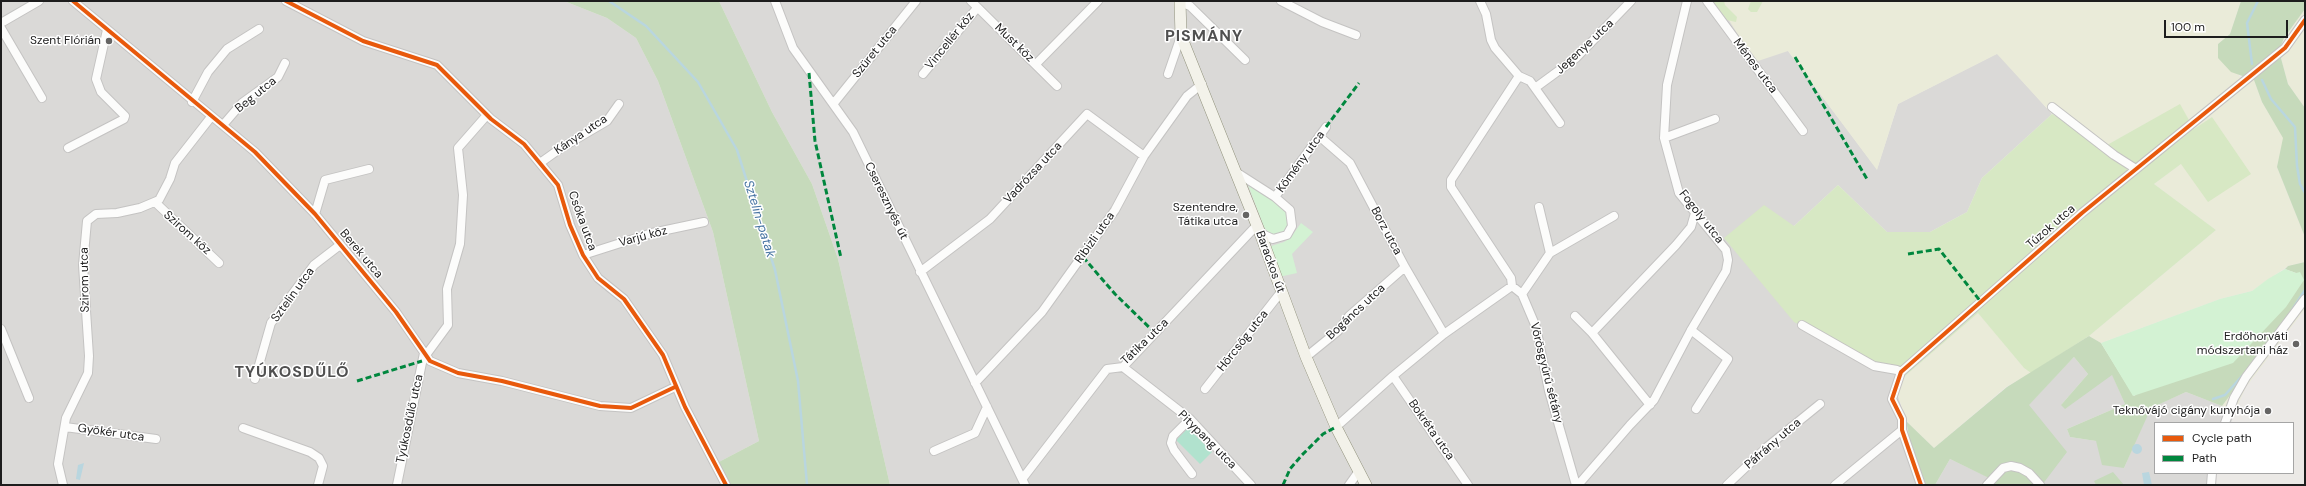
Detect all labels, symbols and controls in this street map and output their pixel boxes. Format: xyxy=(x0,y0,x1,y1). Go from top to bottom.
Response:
street label: Vincellér köz xyxy=(923,9,977,73)
scale bar xyxy=(2166,12,2290,38)
street label: Jegenye utca xyxy=(1553,17,1617,77)
text: 100 m xyxy=(2171,19,2205,35)
street label: Must köz xyxy=(991,21,1037,65)
street label: Szüret utca xyxy=(850,23,900,81)
district label: PISMÁNY xyxy=(1165,27,1243,47)
place label: Szent Flórián xyxy=(30,34,101,48)
marker: Szent Flórián xyxy=(104,36,114,46)
street label: Ménes utca xyxy=(1730,36,1780,96)
street label: Beg utca xyxy=(233,74,279,116)
street label: Kánya utca xyxy=(552,112,610,158)
street label: Kömény utca xyxy=(1274,128,1328,196)
street label: Vadrózsa utca xyxy=(1001,139,1065,207)
street label: Cseresznyés út xyxy=(861,160,911,242)
water label: Sztelin-patak xyxy=(740,178,778,260)
street label: Fogoly utca xyxy=(1676,187,1726,247)
street label: Csóka utca xyxy=(565,189,599,253)
place label: Szentendre, Tátika utca xyxy=(1173,201,1238,229)
street label: Túzok utca xyxy=(2024,202,2078,252)
street label: Borz utca xyxy=(1367,205,1405,257)
street label: Szirom köz xyxy=(160,208,214,258)
street label: Ribizli utca xyxy=(1072,210,1118,266)
marker: Szentendre, Tátika utca xyxy=(1241,210,1251,220)
street label: Varjú köz xyxy=(617,224,669,250)
street label: Berek utca xyxy=(336,227,386,281)
street label: Barackos út xyxy=(1252,229,1288,295)
street label: Szirom utca xyxy=(77,247,93,313)
street label: Sztelin utca xyxy=(268,265,318,325)
street label: Bogáncs utca xyxy=(1324,281,1388,343)
street label: Hörcsög utca xyxy=(1215,307,1271,375)
street label: Tátika utca xyxy=(1118,316,1172,368)
street label: Vörösgyűrű sétány xyxy=(1526,321,1566,425)
place label: Erdőhorváti módszertani ház xyxy=(2197,330,2288,358)
marker: Erdőhorváti módszertani ház xyxy=(2291,339,2301,349)
district label: TYÚKOSDŰLŐ xyxy=(234,363,350,383)
street label: Tyúkosdűlő utca xyxy=(394,373,426,465)
street label: Bokréta utca xyxy=(1405,397,1457,463)
place label: Teknővájó cigány kunyhója xyxy=(2113,404,2260,418)
marker: Teknővájó cigány kunyhója xyxy=(2263,406,2273,416)
street label: Pitypang utca xyxy=(1175,408,1239,472)
street label: Páfrány utca xyxy=(1742,416,1804,472)
street label: Gyökér utca xyxy=(77,421,145,445)
legend xyxy=(2154,422,2294,474)
text: Cycle path xyxy=(2192,430,2252,446)
text: Path xyxy=(2192,450,2217,466)

